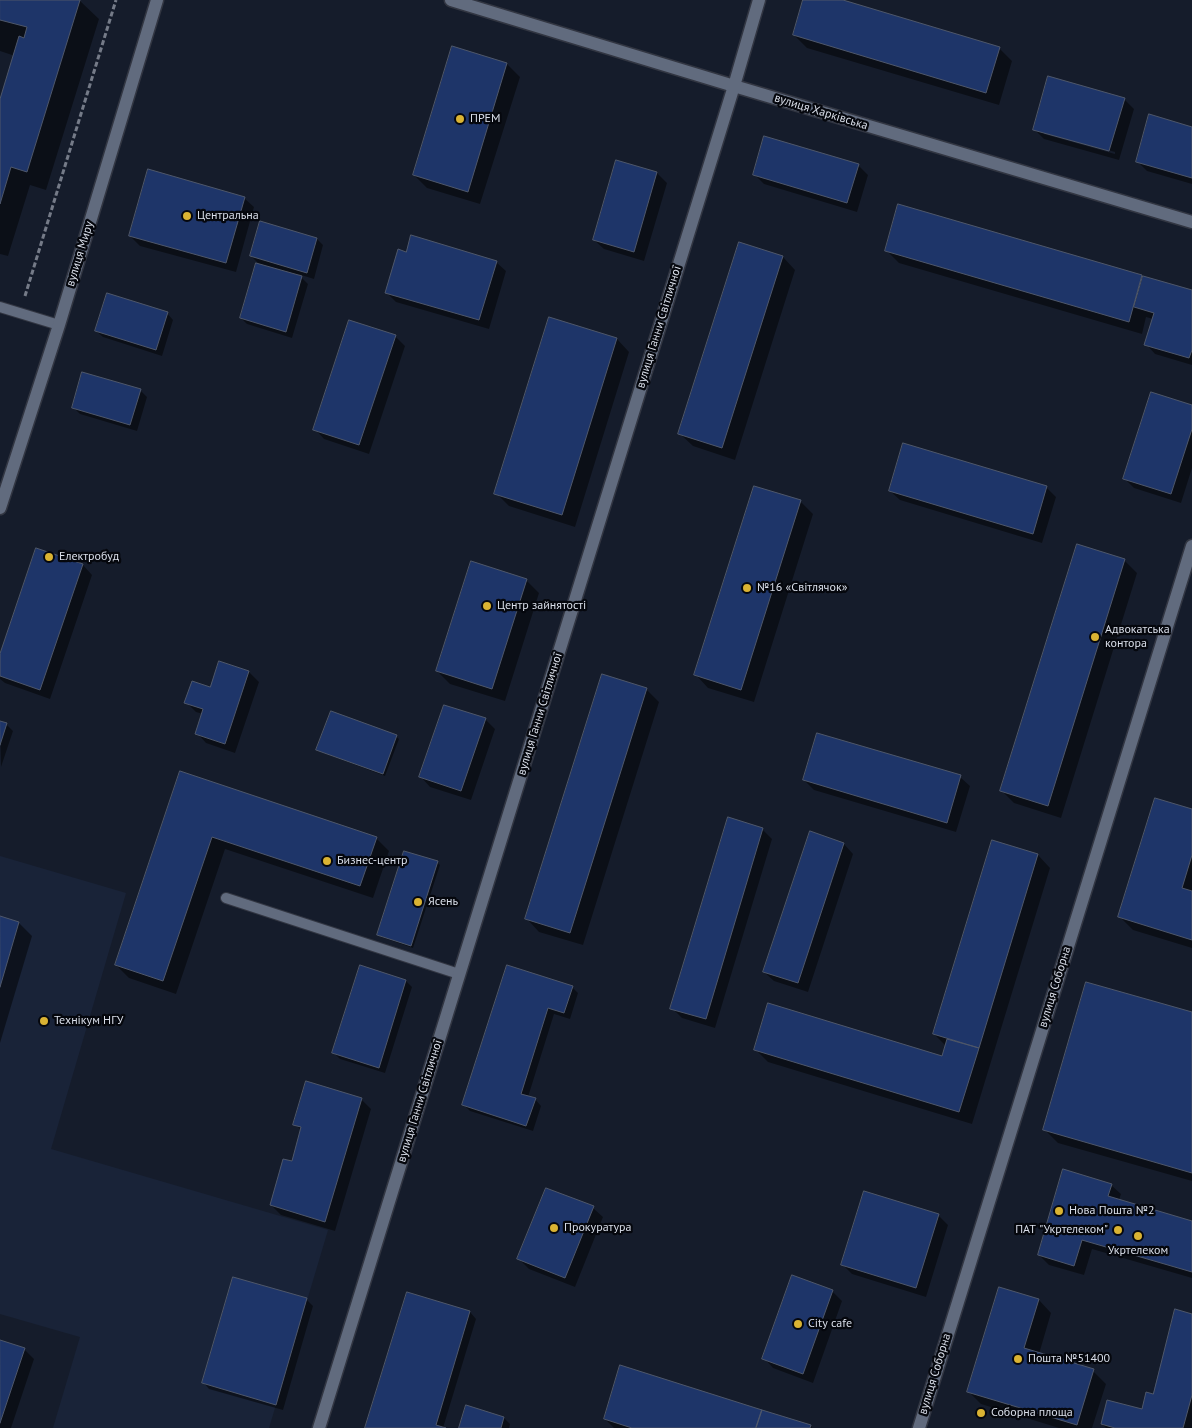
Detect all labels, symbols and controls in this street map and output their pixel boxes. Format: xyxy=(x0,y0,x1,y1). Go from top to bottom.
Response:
street label: вулиця Харківська xyxy=(773,91,869,133)
place label: ПРЕМ xyxy=(470,112,501,126)
marker: ПРЕМ xyxy=(454,113,466,125)
place label: Центральна xyxy=(197,209,259,223)
marker: Центральна xyxy=(181,210,193,222)
street label: вулиця Миру xyxy=(63,220,97,288)
street label: вулиця Ганни Світличної xyxy=(633,264,685,390)
place label: Електробуд xyxy=(59,550,119,564)
marker: Електробуд xyxy=(43,551,55,563)
place label: №16 «Світлячок» xyxy=(757,581,847,595)
marker: №16 «Світлячок» xyxy=(741,582,753,594)
place label: Центр зайнятості xyxy=(497,599,586,613)
marker: Центр зайнятості xyxy=(481,600,493,612)
place label: Адвокатська контора xyxy=(1105,623,1170,651)
marker: Адвокатська контора xyxy=(1089,631,1101,643)
street label: вулиця Ганни Світличної xyxy=(514,651,566,777)
place label: Бизнес-центр xyxy=(337,854,407,868)
marker: Бизнес-центр xyxy=(321,855,333,867)
place label: Ясень xyxy=(428,895,458,909)
marker: Ясень xyxy=(412,896,424,908)
street label: вулиця Соборна xyxy=(1036,945,1074,1029)
place label: Технікум НГУ xyxy=(54,1014,123,1028)
marker: Технікум НГУ xyxy=(38,1015,50,1027)
street label: вулиця Ганни Світличної xyxy=(394,1038,446,1164)
place label: Нова Пошта №2 xyxy=(1069,1204,1155,1218)
marker: Нова Пошта №2 xyxy=(1053,1205,1065,1217)
place label: Прокуратура xyxy=(564,1221,631,1235)
marker: Прокуратура xyxy=(548,1222,560,1234)
place label: ПАТ "Укртелеком" xyxy=(1015,1223,1108,1237)
marker: ПАТ "Укртелеком" xyxy=(1112,1224,1124,1236)
marker: Укртелеком xyxy=(1132,1230,1144,1242)
place label: Укртелеком xyxy=(1108,1244,1168,1258)
place label: City cafe xyxy=(808,1317,852,1331)
marker: City cafe xyxy=(792,1318,804,1330)
street label: вулиця Соборна xyxy=(916,1332,954,1416)
place label: Пошта №51400 xyxy=(1028,1352,1110,1366)
marker: Пошта №51400 xyxy=(1012,1353,1024,1365)
place label: Соборна площа xyxy=(991,1406,1073,1420)
marker: Соборна площа xyxy=(975,1407,987,1419)

